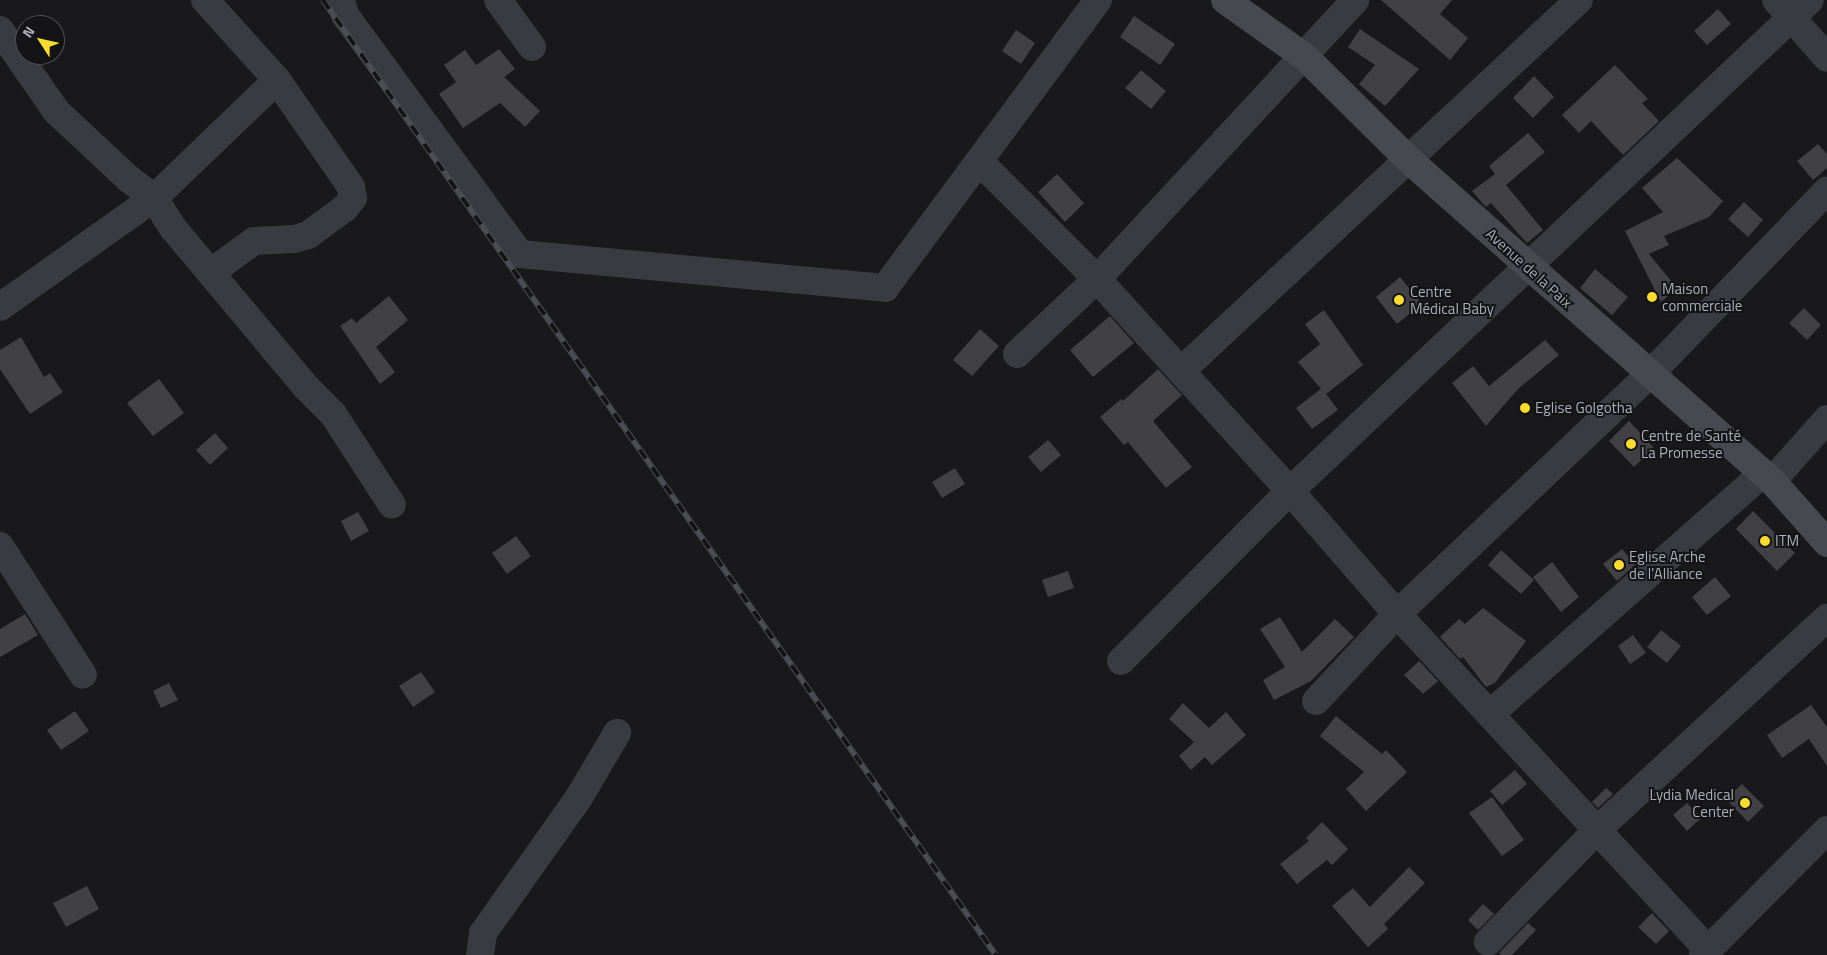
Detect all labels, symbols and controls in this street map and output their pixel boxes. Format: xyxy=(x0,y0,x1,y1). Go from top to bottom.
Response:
north arrow xyxy=(15,15,65,65)
text: N xyxy=(17,22,40,42)
street label: Avenue de la Paix xyxy=(1482,225,1576,311)
place label: Maison commerciale xyxy=(1662,279,1742,314)
place label: Centre Médical Baby xyxy=(1410,282,1494,317)
marker: Maison commerciale xyxy=(1646,291,1658,303)
marker: Centre Médical Baby xyxy=(1392,293,1406,307)
place label: Eglise Golgotha xyxy=(1535,399,1632,417)
marker: Eglise Golgotha xyxy=(1519,402,1531,414)
place label: Centre de Santé La Promesse xyxy=(1641,426,1741,461)
marker: Centre de Santé La Promesse xyxy=(1625,438,1637,450)
place label: ITM xyxy=(1775,532,1799,550)
marker: ITM xyxy=(1759,535,1771,547)
place label: Eglise Arche de l'Alliance xyxy=(1629,547,1706,582)
marker: Eglise Arche de l'Alliance xyxy=(1613,559,1625,571)
place label: Lydia Medical Center xyxy=(1650,785,1734,820)
marker: Lydia Medical Center xyxy=(1738,796,1752,810)

